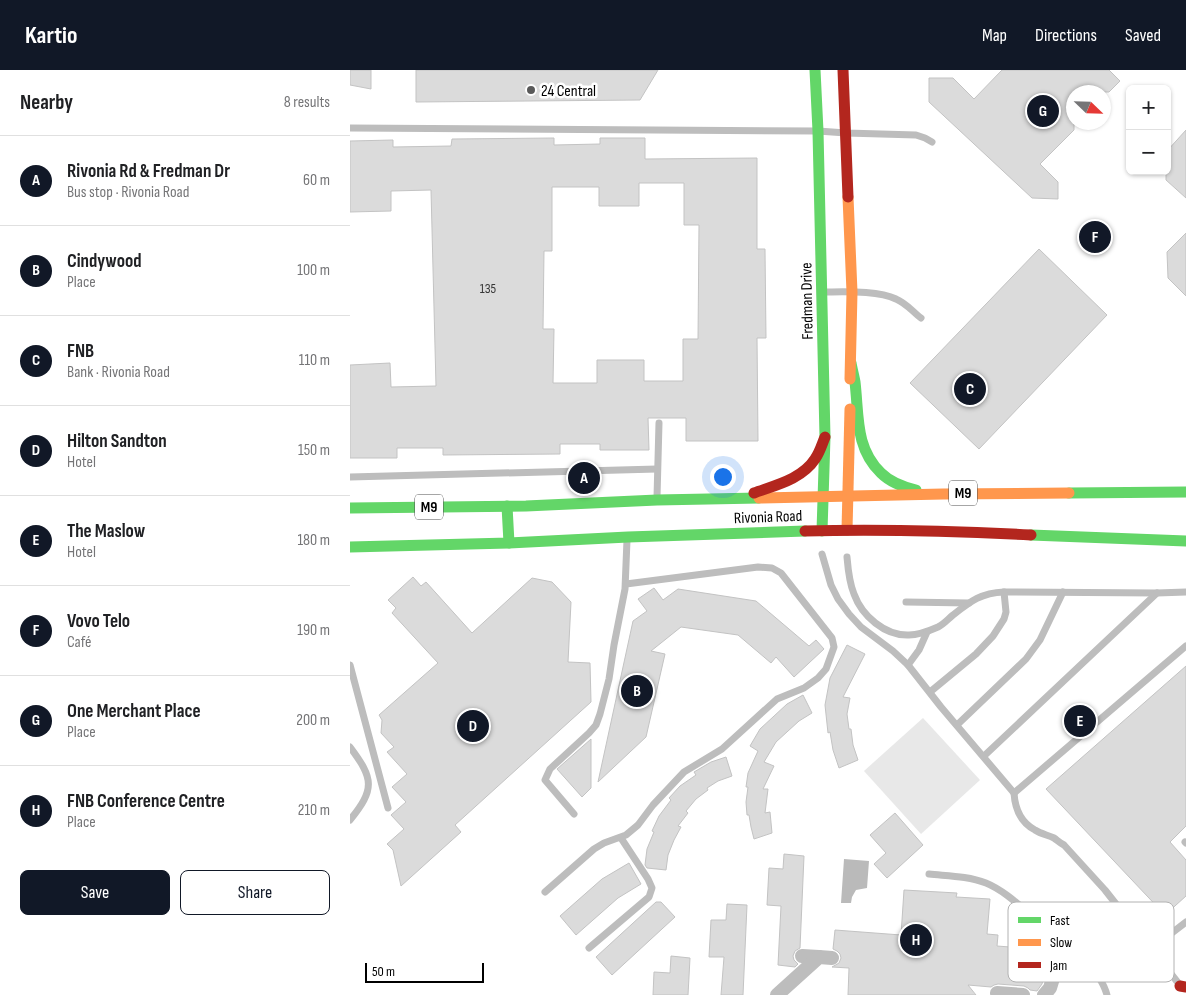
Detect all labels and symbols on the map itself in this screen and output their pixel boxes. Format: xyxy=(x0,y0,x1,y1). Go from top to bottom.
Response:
place label: 24 Central xyxy=(541,82,596,101)
marker: 24 Central xyxy=(525,84,537,96)
north arrow xyxy=(1066,85,1111,130)
pin: G xyxy=(1027,92,1059,130)
pin: F xyxy=(1079,218,1111,256)
street label: Fredman Drive xyxy=(797,262,818,340)
house number: 135 xyxy=(480,280,497,297)
pin: C xyxy=(954,370,986,408)
pin: A xyxy=(568,459,600,497)
your location xyxy=(710,464,736,490)
road number: M9 xyxy=(949,480,977,506)
road number: M9 xyxy=(415,494,443,520)
street label: Rivonia Road xyxy=(734,507,802,528)
pin: B xyxy=(621,672,653,710)
pin: E xyxy=(1064,702,1096,740)
pin: D xyxy=(457,707,489,745)
legend xyxy=(1008,902,1174,982)
text: Fast xyxy=(1050,912,1070,929)
pin: H xyxy=(900,921,932,959)
text: Slow xyxy=(1050,934,1072,951)
text: Jam xyxy=(1049,957,1067,974)
scale bar xyxy=(365,960,484,983)

